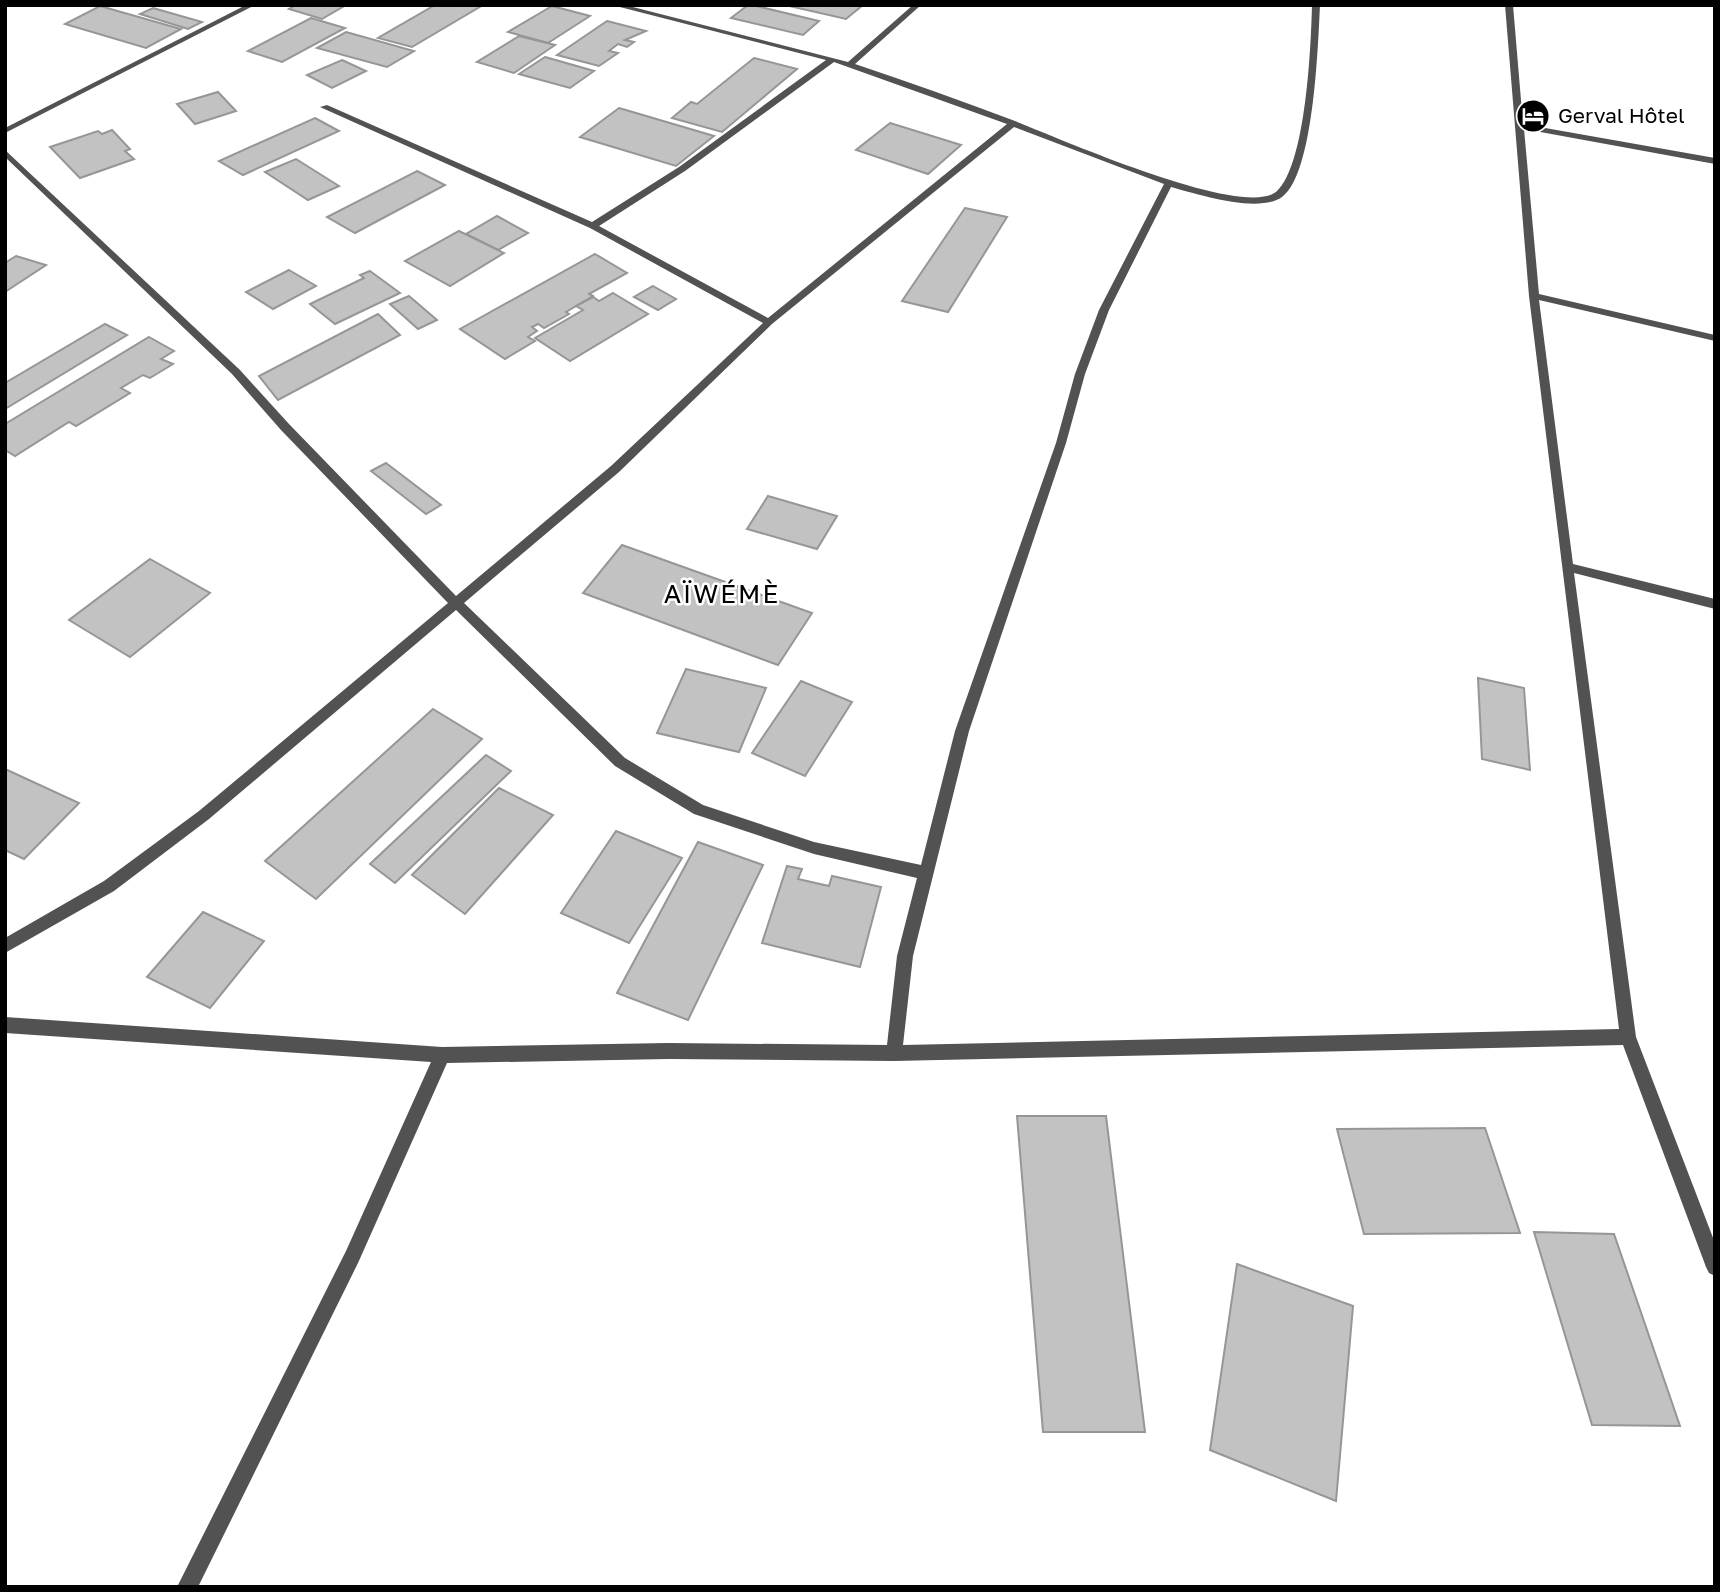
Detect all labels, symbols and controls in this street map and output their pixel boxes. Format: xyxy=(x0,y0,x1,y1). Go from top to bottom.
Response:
hotel icon: Gerval Hôtel xyxy=(1514,97,1552,135)
place label: Gerval Hôtel xyxy=(1558,102,1685,128)
district label: AÏWÉMÈ xyxy=(664,578,780,609)

